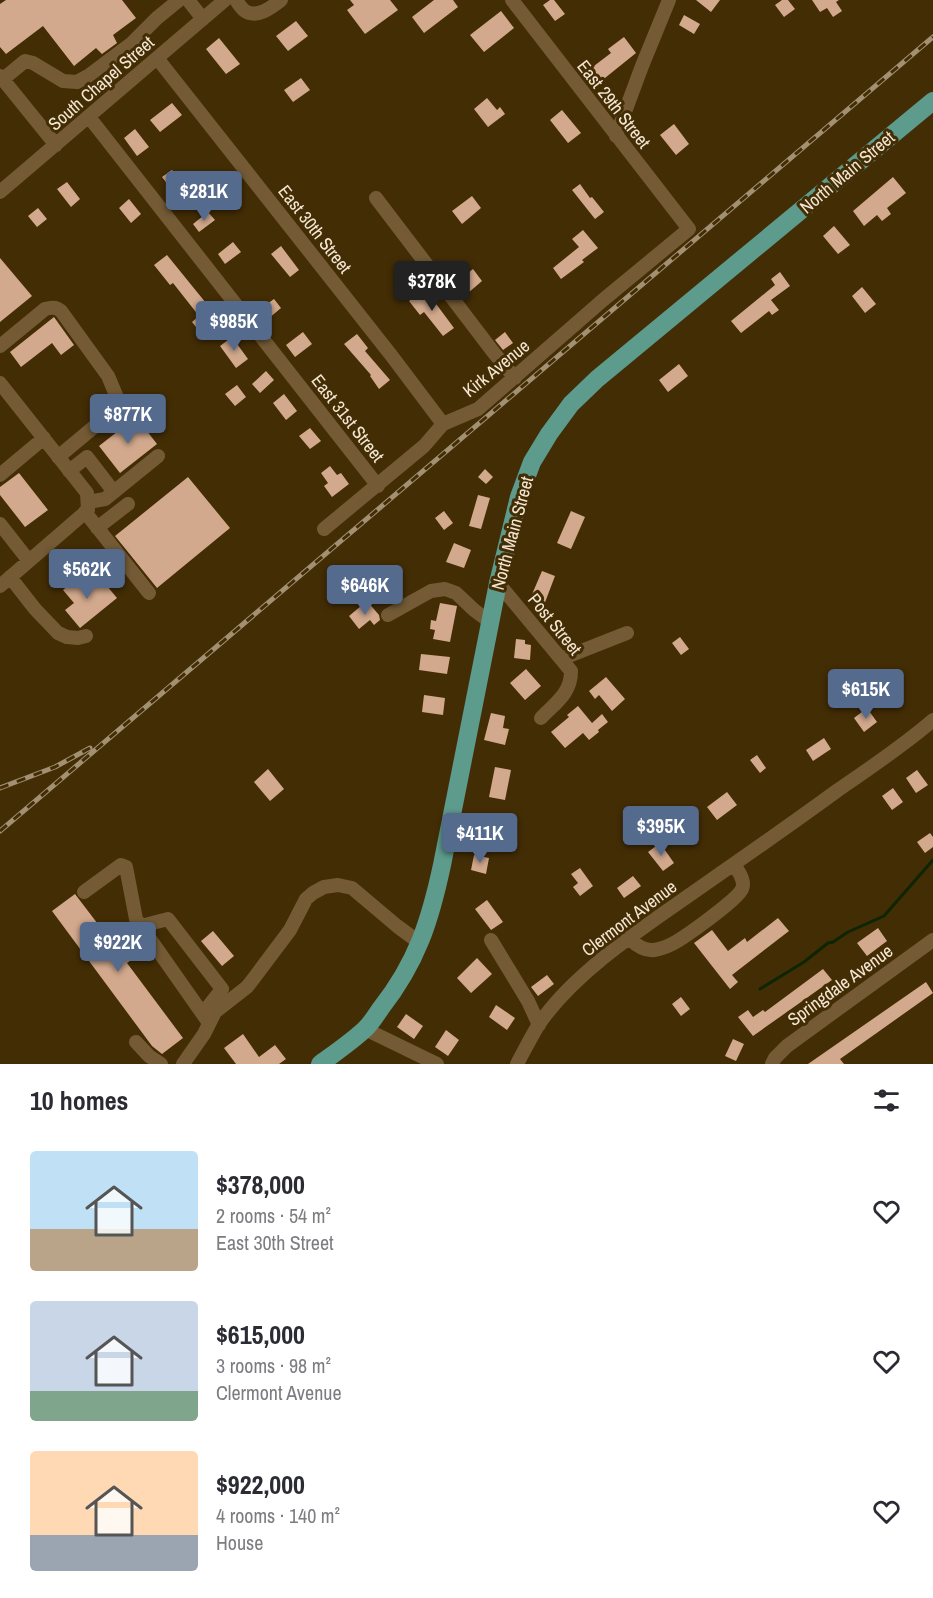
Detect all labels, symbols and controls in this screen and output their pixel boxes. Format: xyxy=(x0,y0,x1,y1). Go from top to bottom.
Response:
street label: South Chapel Street xyxy=(43,30,159,136)
street label: East 29th Street xyxy=(572,55,656,153)
street label: North Main Street xyxy=(794,125,900,219)
pin: $281K xyxy=(162,171,246,222)
text: $281K xyxy=(180,177,228,204)
street label: East 30th Street xyxy=(273,180,357,278)
pin: $378K xyxy=(390,261,474,312)
text: $378K xyxy=(408,267,456,294)
pin: $985K xyxy=(192,301,276,352)
text: $985K xyxy=(210,307,258,334)
street label: Kirk Avenue xyxy=(457,333,535,403)
street label: East 31st Street xyxy=(306,369,390,467)
pin: $877K xyxy=(86,394,170,445)
text: $877K xyxy=(104,400,152,427)
street label: North Main Street xyxy=(485,473,539,593)
pin: $562K xyxy=(45,549,129,600)
text: $562K xyxy=(63,555,111,582)
pin: $646K xyxy=(323,565,407,616)
text: $646K xyxy=(341,571,389,598)
street label: Post Street xyxy=(522,588,588,660)
pin: $615K xyxy=(824,669,908,720)
text: $615K xyxy=(842,675,890,702)
pin: $395K xyxy=(619,806,703,857)
text: $395K xyxy=(637,812,685,839)
pin: $411K xyxy=(438,813,522,864)
text: $411K xyxy=(456,819,504,846)
street label: Clermont Avenue xyxy=(576,874,682,962)
pin: $922K xyxy=(76,922,160,973)
text: $922K xyxy=(94,928,142,955)
street label: Springdale Avenue xyxy=(782,938,898,1032)
text: 10 homes xyxy=(30,1083,128,1118)
icon: filters xyxy=(870,1084,903,1117)
text: $378,000 xyxy=(216,1167,305,1202)
icon: home xyxy=(78,1175,150,1247)
icon: heart xyxy=(870,1195,903,1228)
text: 2 rooms · 54 m² xyxy=(216,1202,331,1229)
text: East 30th Street xyxy=(216,1229,334,1256)
text: $615,000 xyxy=(216,1317,305,1352)
icon: home xyxy=(78,1325,150,1397)
icon: heart xyxy=(870,1345,903,1378)
text: 3 rooms · 98 m² xyxy=(216,1352,331,1379)
text: Clermont Avenue xyxy=(216,1379,342,1406)
text: $922,000 xyxy=(216,1467,305,1502)
icon: home xyxy=(78,1475,150,1547)
icon: heart xyxy=(870,1495,903,1528)
text: 4 rooms · 140 m² xyxy=(216,1502,340,1529)
text: House xyxy=(216,1529,263,1556)

